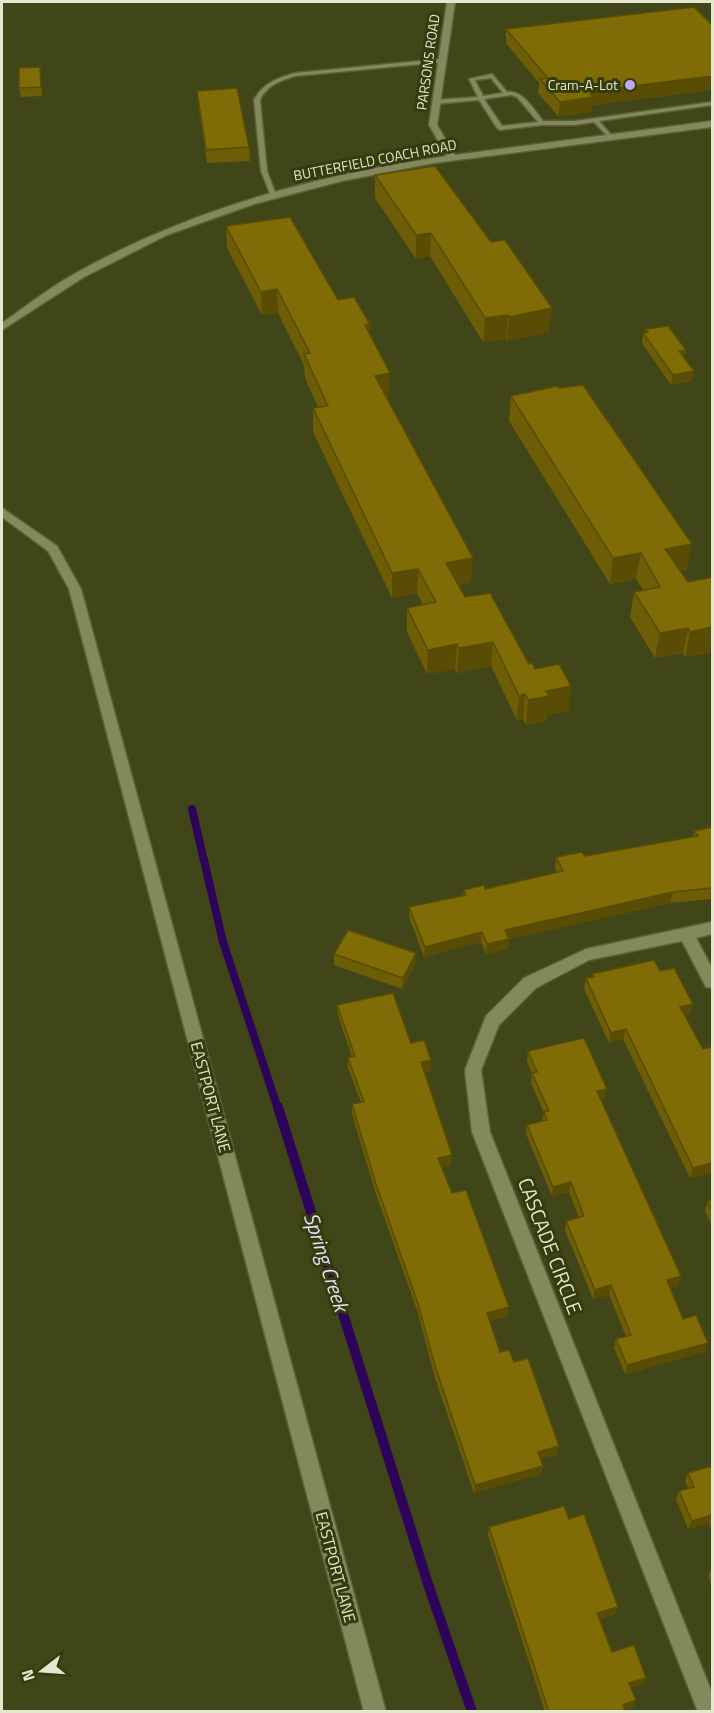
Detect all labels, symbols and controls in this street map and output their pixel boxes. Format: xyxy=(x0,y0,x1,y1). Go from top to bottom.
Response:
street label: PARSONS ROAD xyxy=(410,13,445,111)
place label: Cram-A-Lot xyxy=(548,74,618,95)
marker: Cram-A-Lot xyxy=(623,78,637,92)
street label: BUTTERFIELD COACH ROAD xyxy=(291,133,458,186)
street label: EASTPORT LANE xyxy=(185,1039,237,1155)
street label: CASCADE CIRCLE xyxy=(510,1173,591,1319)
water label: Spring Creek xyxy=(296,1208,359,1318)
street label: EASTPORT LANE xyxy=(310,1509,362,1625)
north arrow xyxy=(12,1641,72,1701)
text: N xyxy=(15,1667,41,1684)

